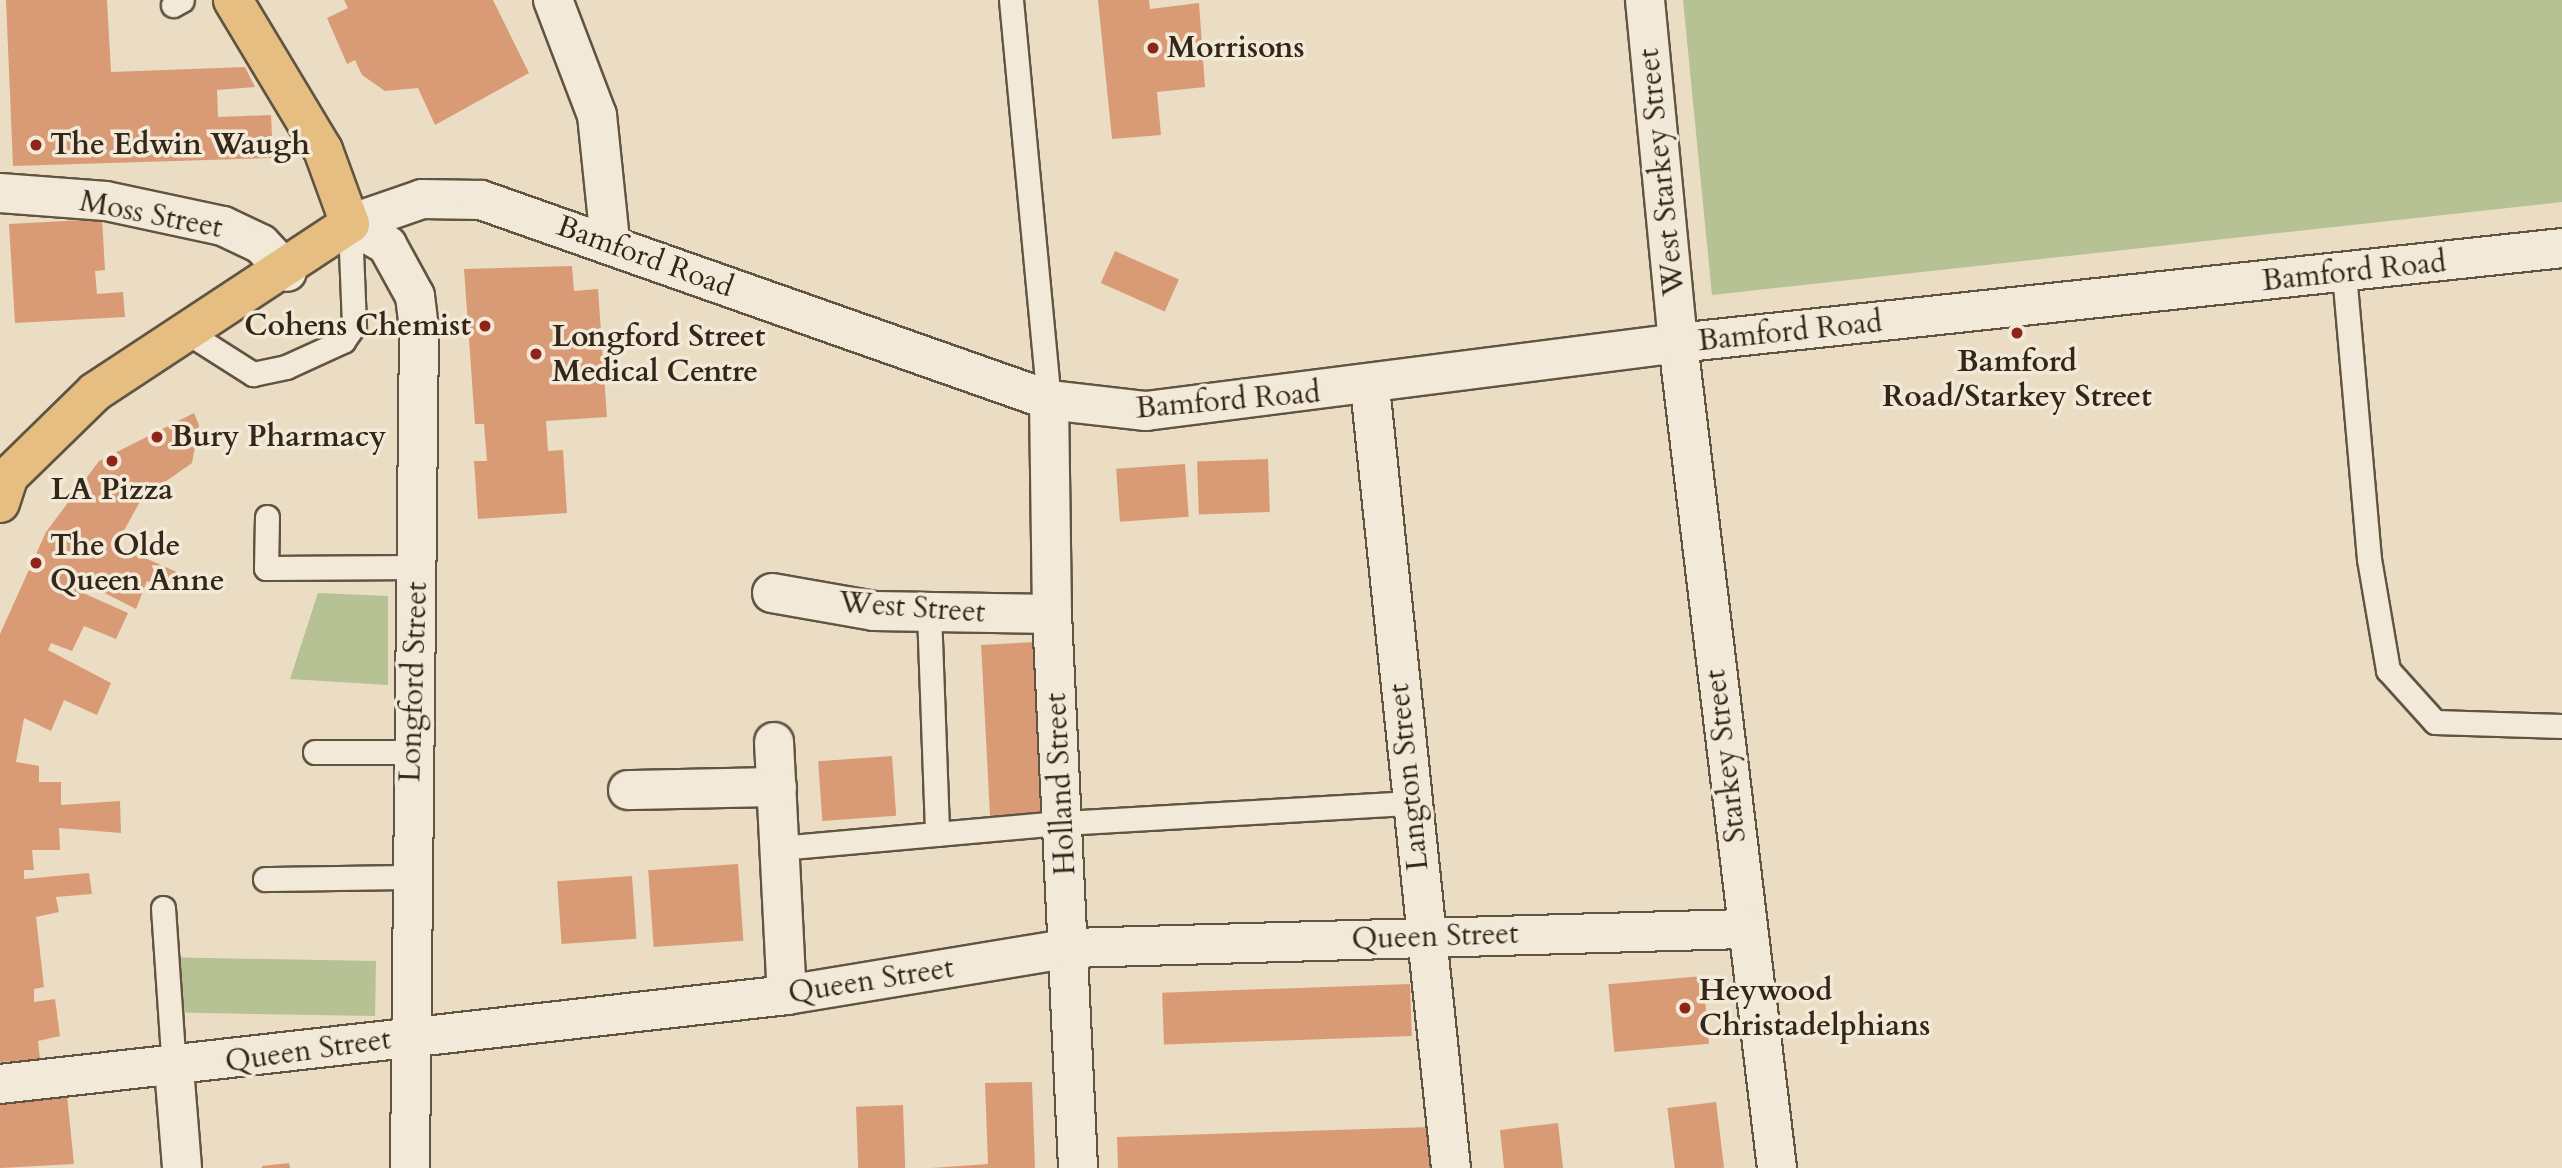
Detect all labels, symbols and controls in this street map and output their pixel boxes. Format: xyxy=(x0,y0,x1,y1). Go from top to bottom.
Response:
place label: Morrisons xyxy=(1167,30,1305,66)
marker: Morrisons xyxy=(1145,40,1161,56)
street label: West Starkey Street xyxy=(1631,47,1693,297)
place label: The Edwin Waugh xyxy=(50,127,310,163)
marker: The Edwin Waugh xyxy=(28,137,44,153)
street label: Moss Street xyxy=(77,184,225,246)
street label: Bamford Road xyxy=(552,208,738,306)
street label: Bamford Road xyxy=(2260,244,2448,300)
street label: Bamford Road xyxy=(1696,304,1884,360)
place label: Cohens Chemist xyxy=(244,308,471,344)
marker: Cohens Chemist xyxy=(477,318,493,334)
place label: Longford Street Medical Centre xyxy=(552,319,765,390)
marker: Bamford Road/Starkey Street xyxy=(2009,325,2025,341)
marker: Longford Street Medical Centre xyxy=(526,344,546,364)
place label: Bamford Road/Starkey Street xyxy=(1882,344,2152,414)
street label: Bamford Road xyxy=(1134,375,1322,427)
place label: Bury Pharmacy xyxy=(171,419,386,455)
marker: Bury Pharmacy xyxy=(149,429,165,445)
marker: LA Pizza xyxy=(104,453,120,469)
place label: LA Pizza xyxy=(51,472,173,508)
place label: The Olde Queen Anne xyxy=(50,528,225,598)
marker: The Olde Queen Anne xyxy=(28,555,44,571)
street label: Longford Street xyxy=(393,581,435,783)
street label: West Street xyxy=(838,585,986,631)
street label: Starkey Street xyxy=(1698,667,1754,845)
street label: Langton Street xyxy=(1381,682,1437,872)
street label: Holland Street xyxy=(1038,692,1084,876)
street label: Queen Street xyxy=(1351,916,1519,958)
street label: Queen Street xyxy=(786,950,956,1012)
place label: Heywood Christadelphians xyxy=(1699,973,1930,1044)
marker: Heywood Christadelphians xyxy=(1677,1000,1693,1016)
street label: Queen Street xyxy=(223,1022,393,1080)

